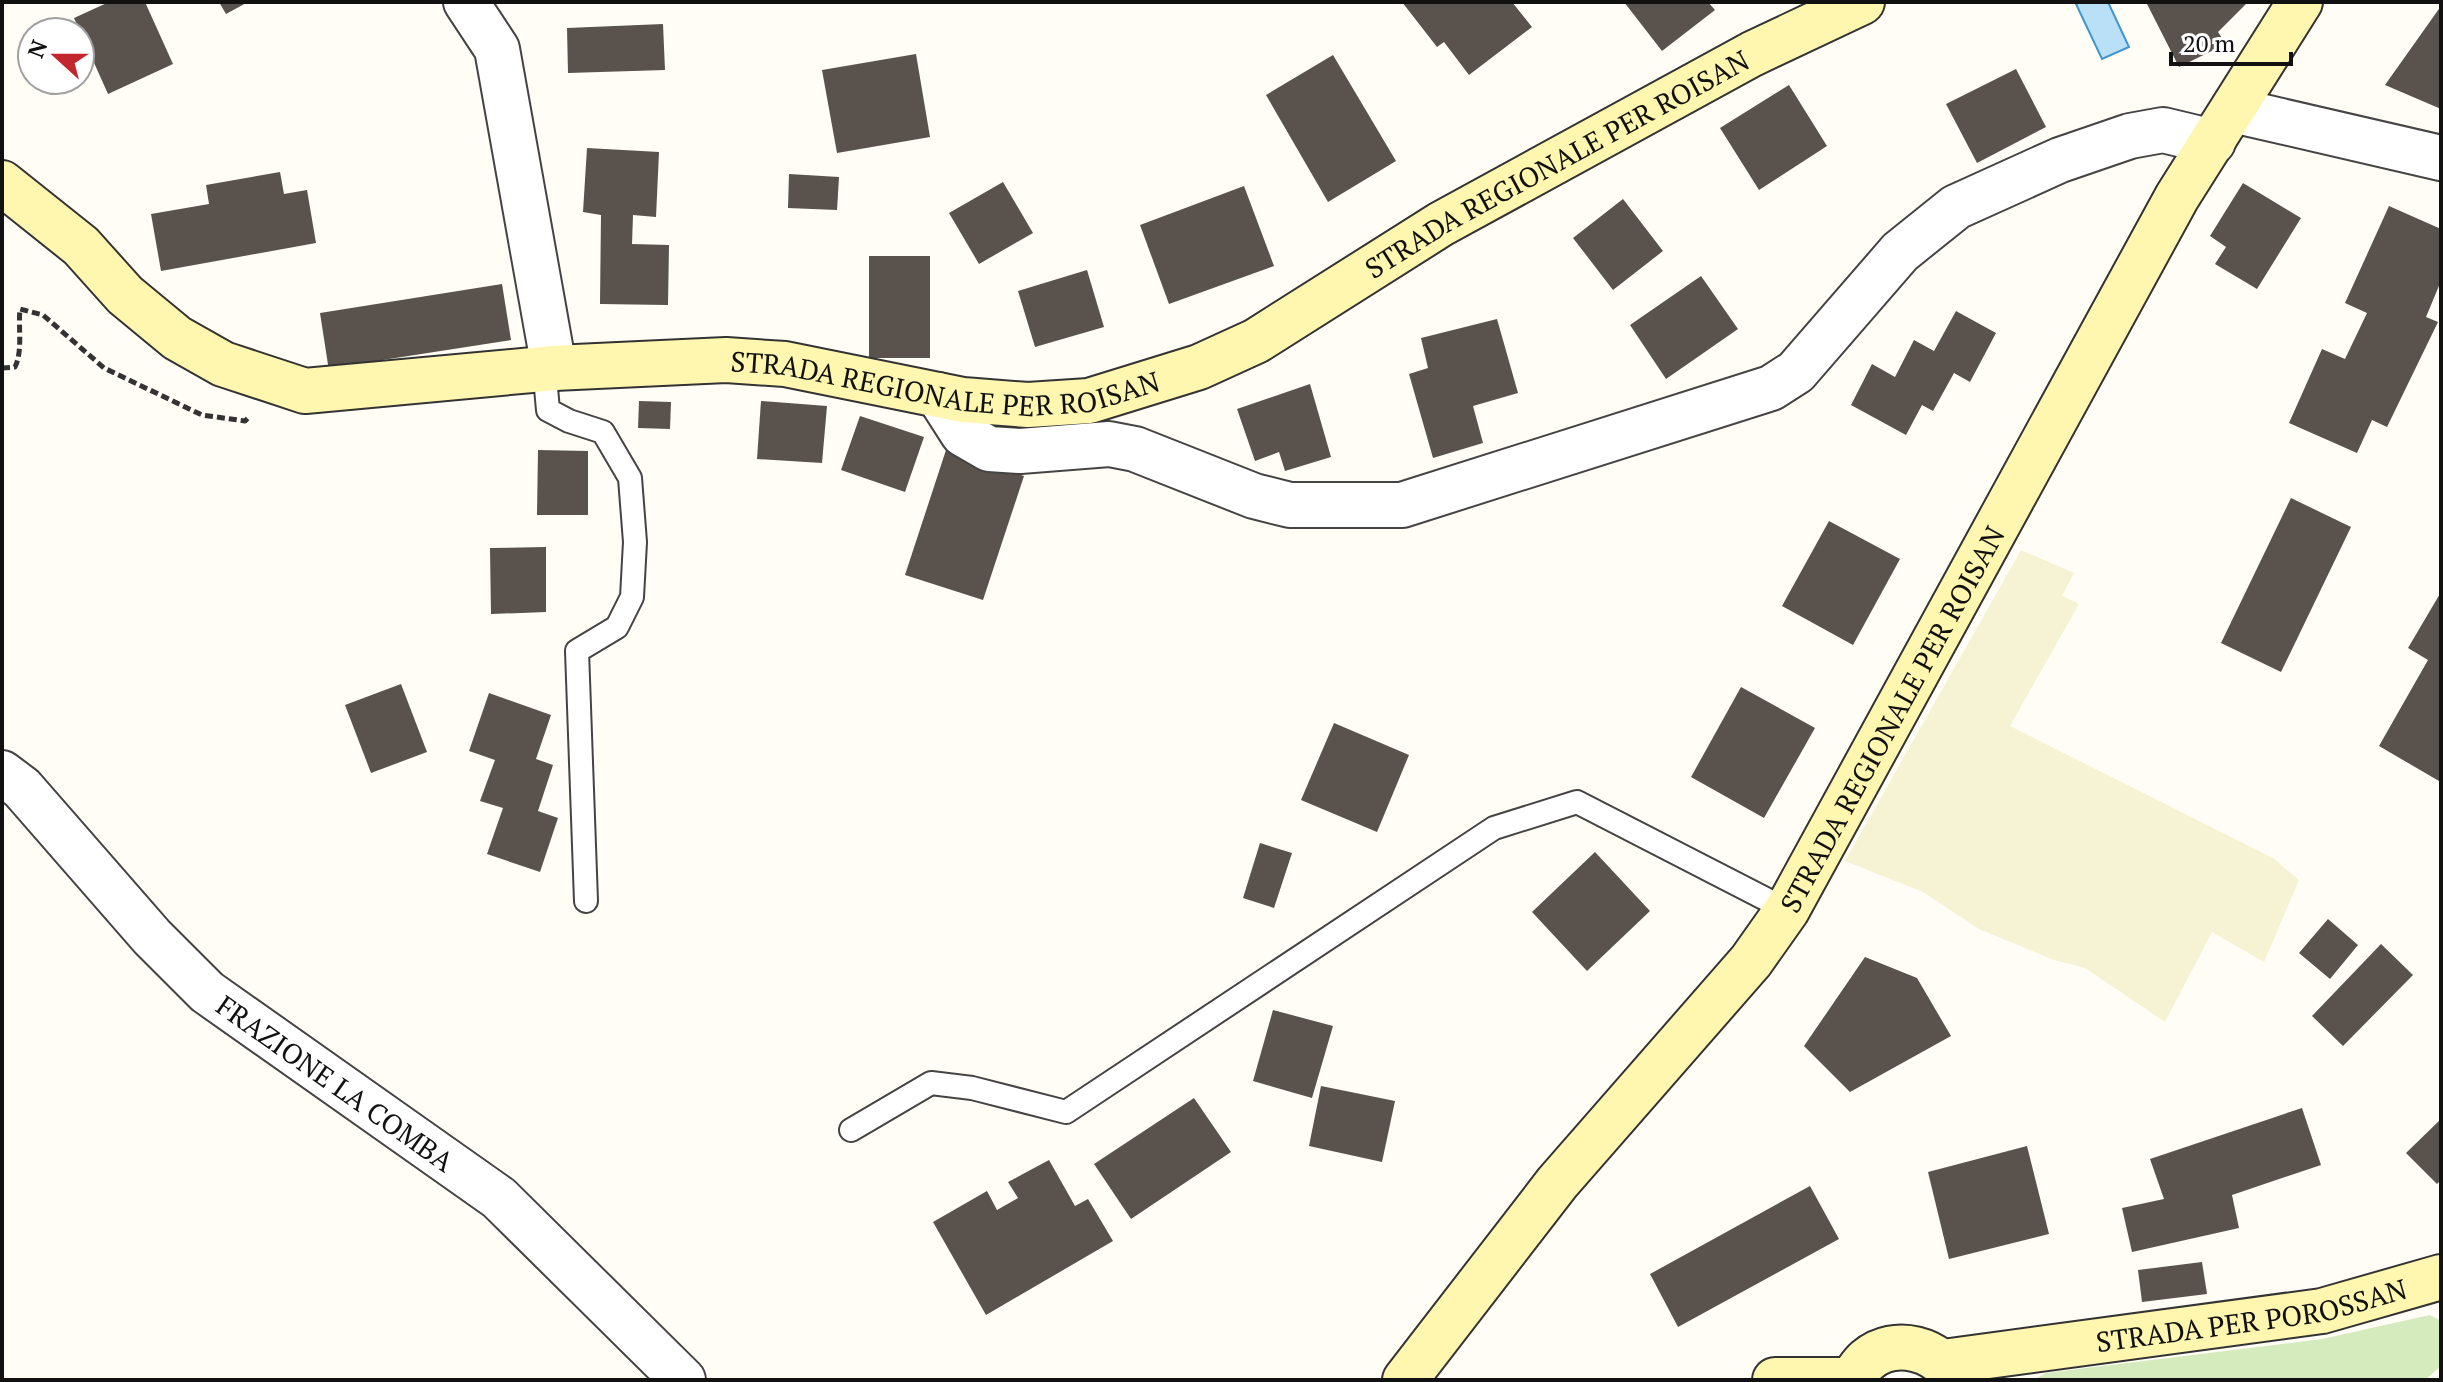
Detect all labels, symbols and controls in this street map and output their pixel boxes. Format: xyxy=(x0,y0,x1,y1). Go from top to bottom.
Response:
north arrow xyxy=(16,16,96,96)
scale bar xyxy=(2171,16,2291,66)
text: 20 m xyxy=(2183,27,2235,59)
text: N xyxy=(20,35,54,62)
street label: STRADA REGIONALE PER ROISAN xyxy=(1358,41,1755,286)
street label: STRADA REGIONALE PER ROISAN xyxy=(729,342,1164,424)
street label: STRADA REGIONALE PER ROISAN xyxy=(1771,519,2012,919)
street label: FRAZIONE LA COMBA xyxy=(210,986,462,1180)
street label: STRADA PER POROSSAN xyxy=(2094,1269,2411,1360)

